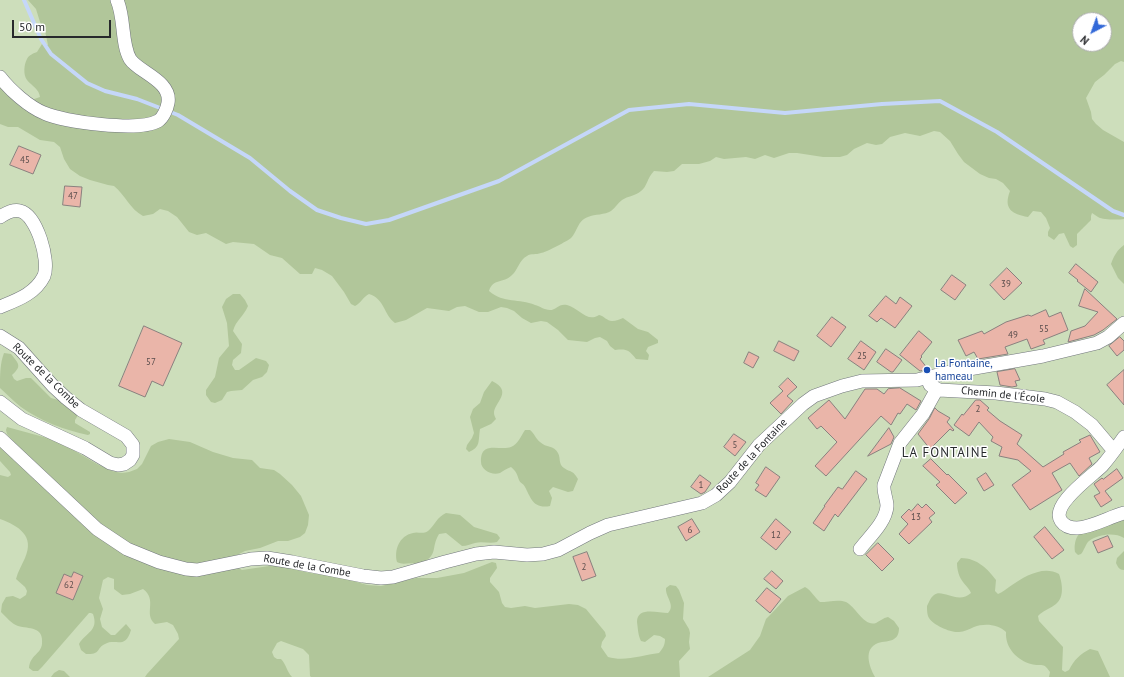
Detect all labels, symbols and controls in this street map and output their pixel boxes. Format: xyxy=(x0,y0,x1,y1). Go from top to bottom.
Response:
scale bar xyxy=(14,12,113,38)
north arrow xyxy=(1072,12,1112,52)
text: 50 m xyxy=(19,19,45,34)
text: N xyxy=(1077,33,1092,48)
house number: 45 xyxy=(20,155,30,165)
house number: 47 xyxy=(68,191,78,201)
house number: 39 xyxy=(1001,279,1011,289)
house number: 55 xyxy=(1039,324,1049,334)
house number: 49 xyxy=(1008,330,1018,340)
street label: Route de la Combe xyxy=(10,341,82,411)
house number: 25 xyxy=(857,351,867,361)
house number: 57 xyxy=(146,357,156,367)
place label: La Fontaine, hameau xyxy=(935,357,993,383)
marker: La Fontaine, hameau xyxy=(922,365,932,375)
street label: Chemin de l'École xyxy=(961,384,1045,406)
house number: 2 xyxy=(976,404,980,414)
street label: Route de la Fontaine xyxy=(714,416,790,496)
house number: 5 xyxy=(733,440,737,450)
district label: LA FONTAINE xyxy=(902,445,988,461)
house number: 1 xyxy=(699,480,703,490)
house number: 13 xyxy=(911,512,921,522)
house number: 6 xyxy=(688,525,692,535)
house number: 12 xyxy=(771,530,781,540)
street label: Route de la Combe xyxy=(262,552,352,580)
house number: 2 xyxy=(582,562,586,572)
house number: 62 xyxy=(64,580,74,590)

